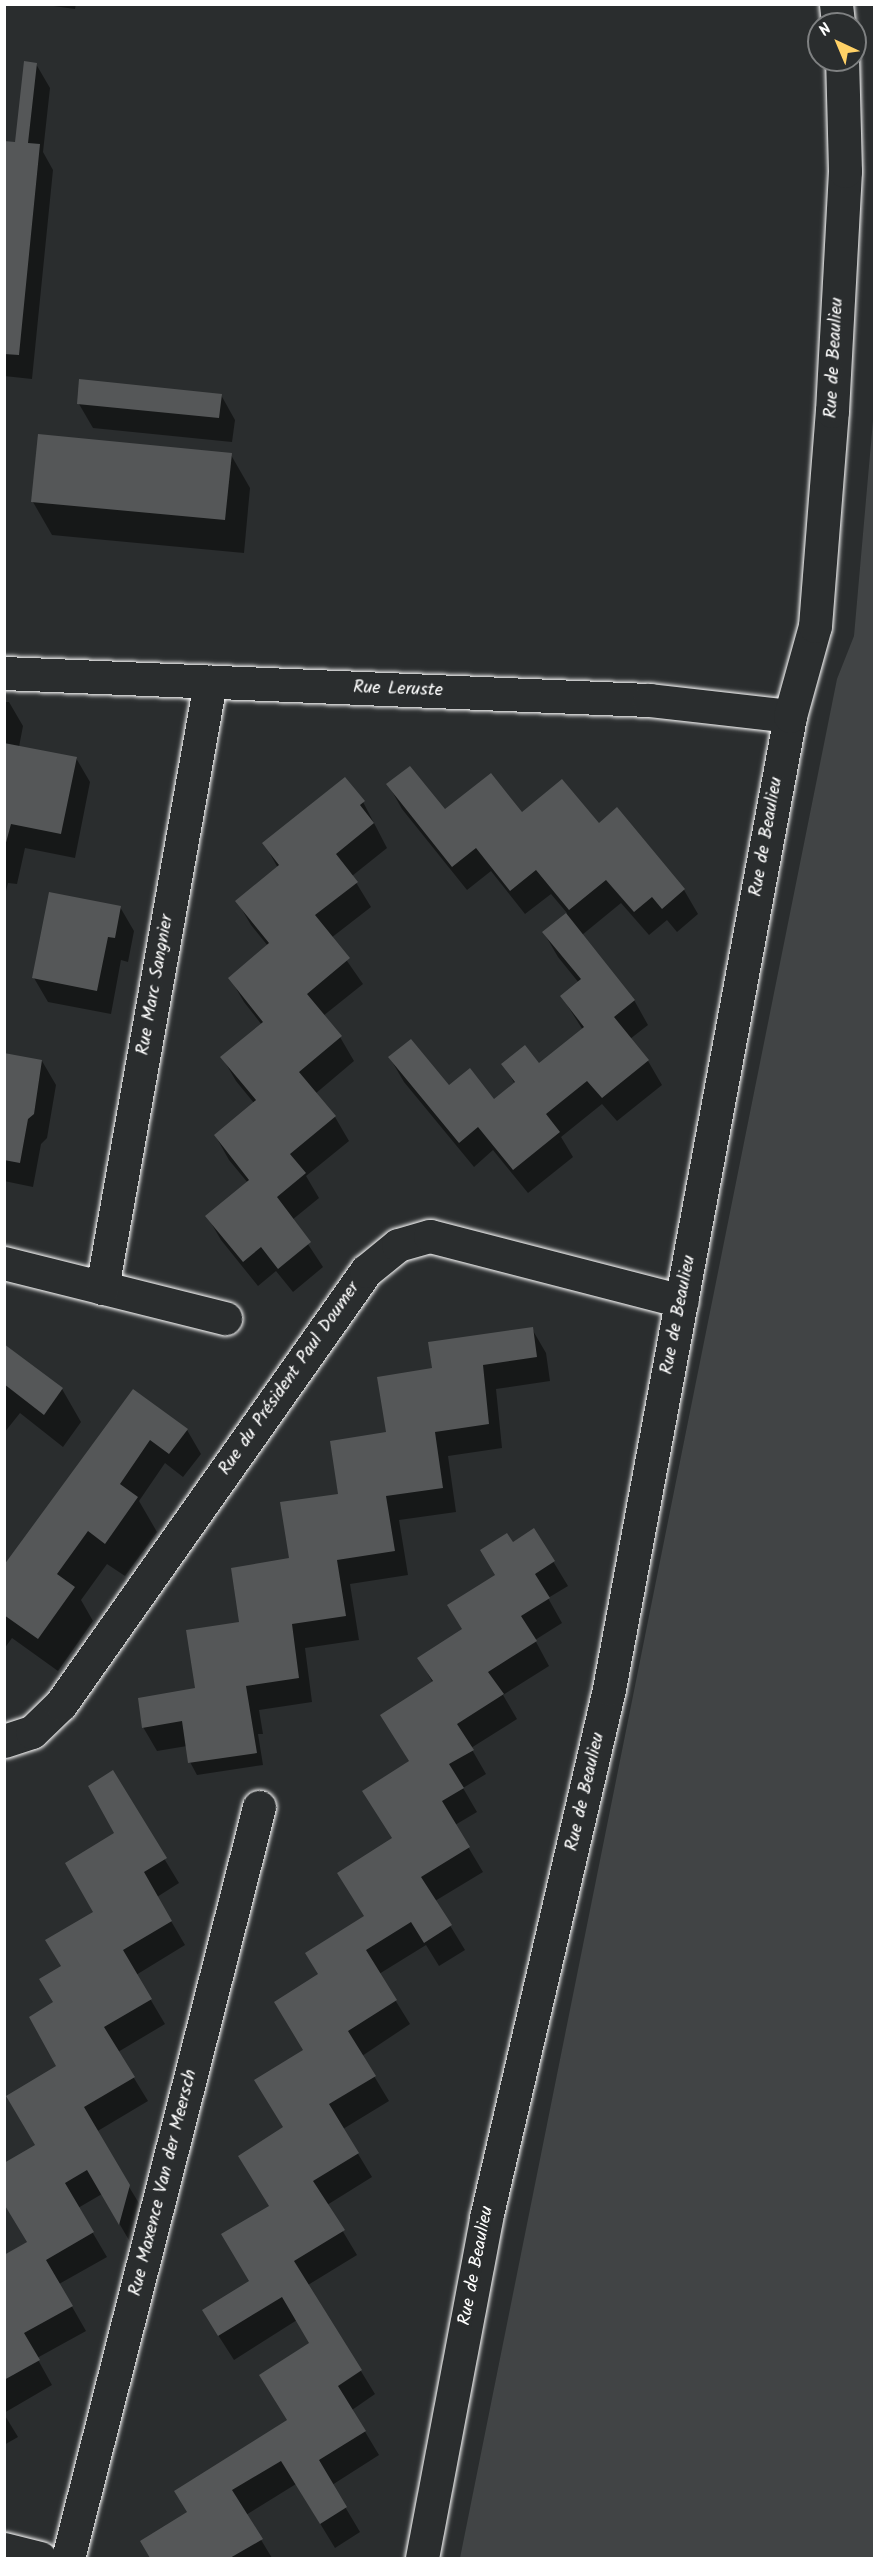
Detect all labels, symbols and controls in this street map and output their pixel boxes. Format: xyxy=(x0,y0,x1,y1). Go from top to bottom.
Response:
north arrow xyxy=(807,12,867,72)
text: N xyxy=(813,18,838,43)
street label: Rue de Beaulieu xyxy=(821,297,849,419)
street label: Rue Leruste xyxy=(353,678,443,702)
street label: Rue de Beaulieu xyxy=(746,776,788,898)
street label: Rue Marc Sangnier xyxy=(133,913,179,1057)
street label: Rue de Beaulieu xyxy=(657,1254,701,1376)
street label: Rue du Président Paul Doumer xyxy=(215,1278,365,1480)
street label: Rue de Beaulieu xyxy=(562,1731,610,1853)
street label: Rue Maxence Van der Meersch xyxy=(125,2068,203,2298)
street label: Rue de Beaulieu xyxy=(455,2205,499,2327)

